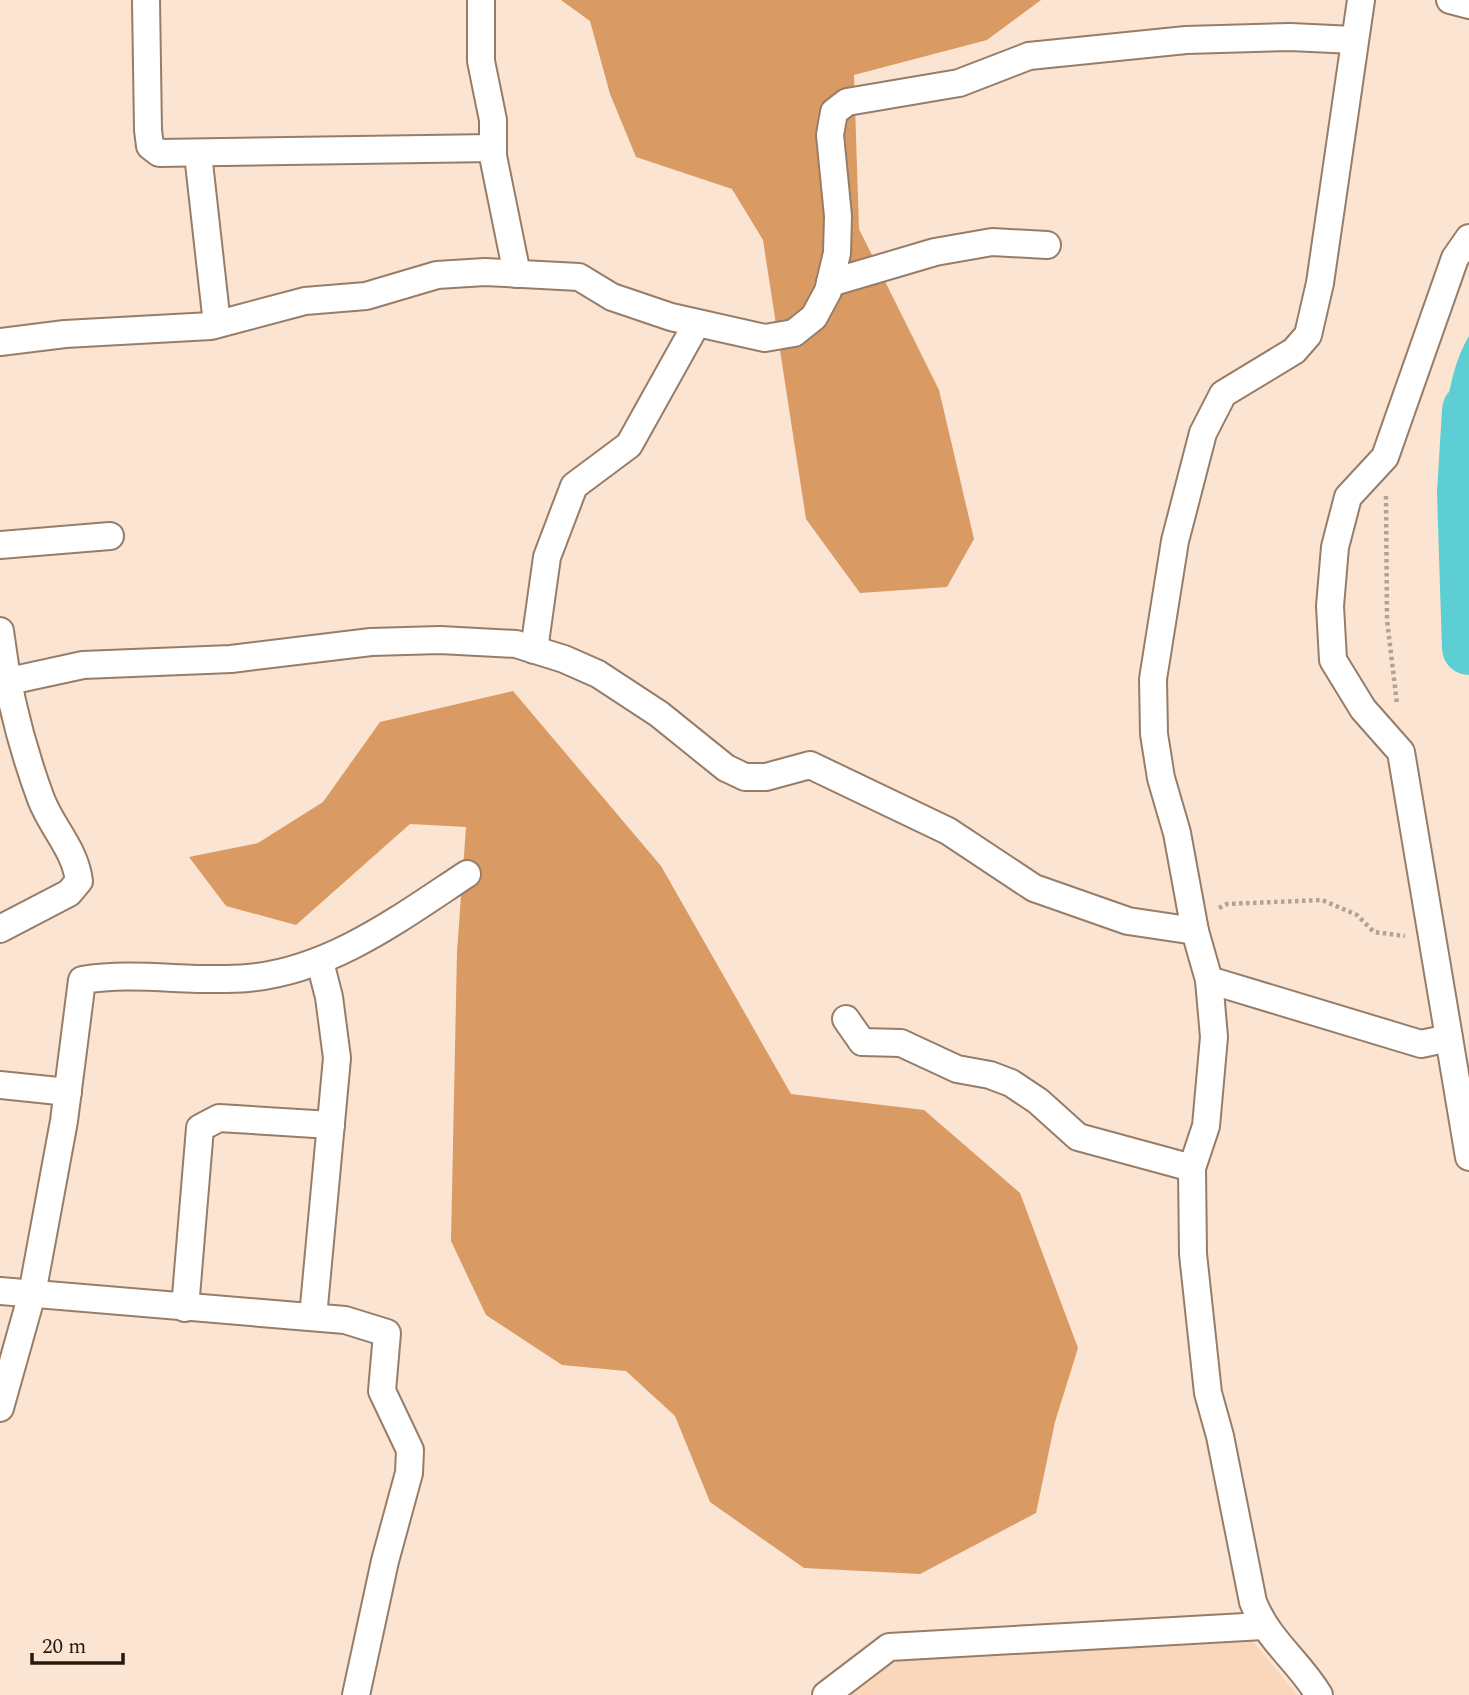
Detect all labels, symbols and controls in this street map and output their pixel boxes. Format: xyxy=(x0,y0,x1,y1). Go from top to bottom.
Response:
scale bar xyxy=(32,1622,122,1666)
text: 20 m xyxy=(42,1631,86,1663)

